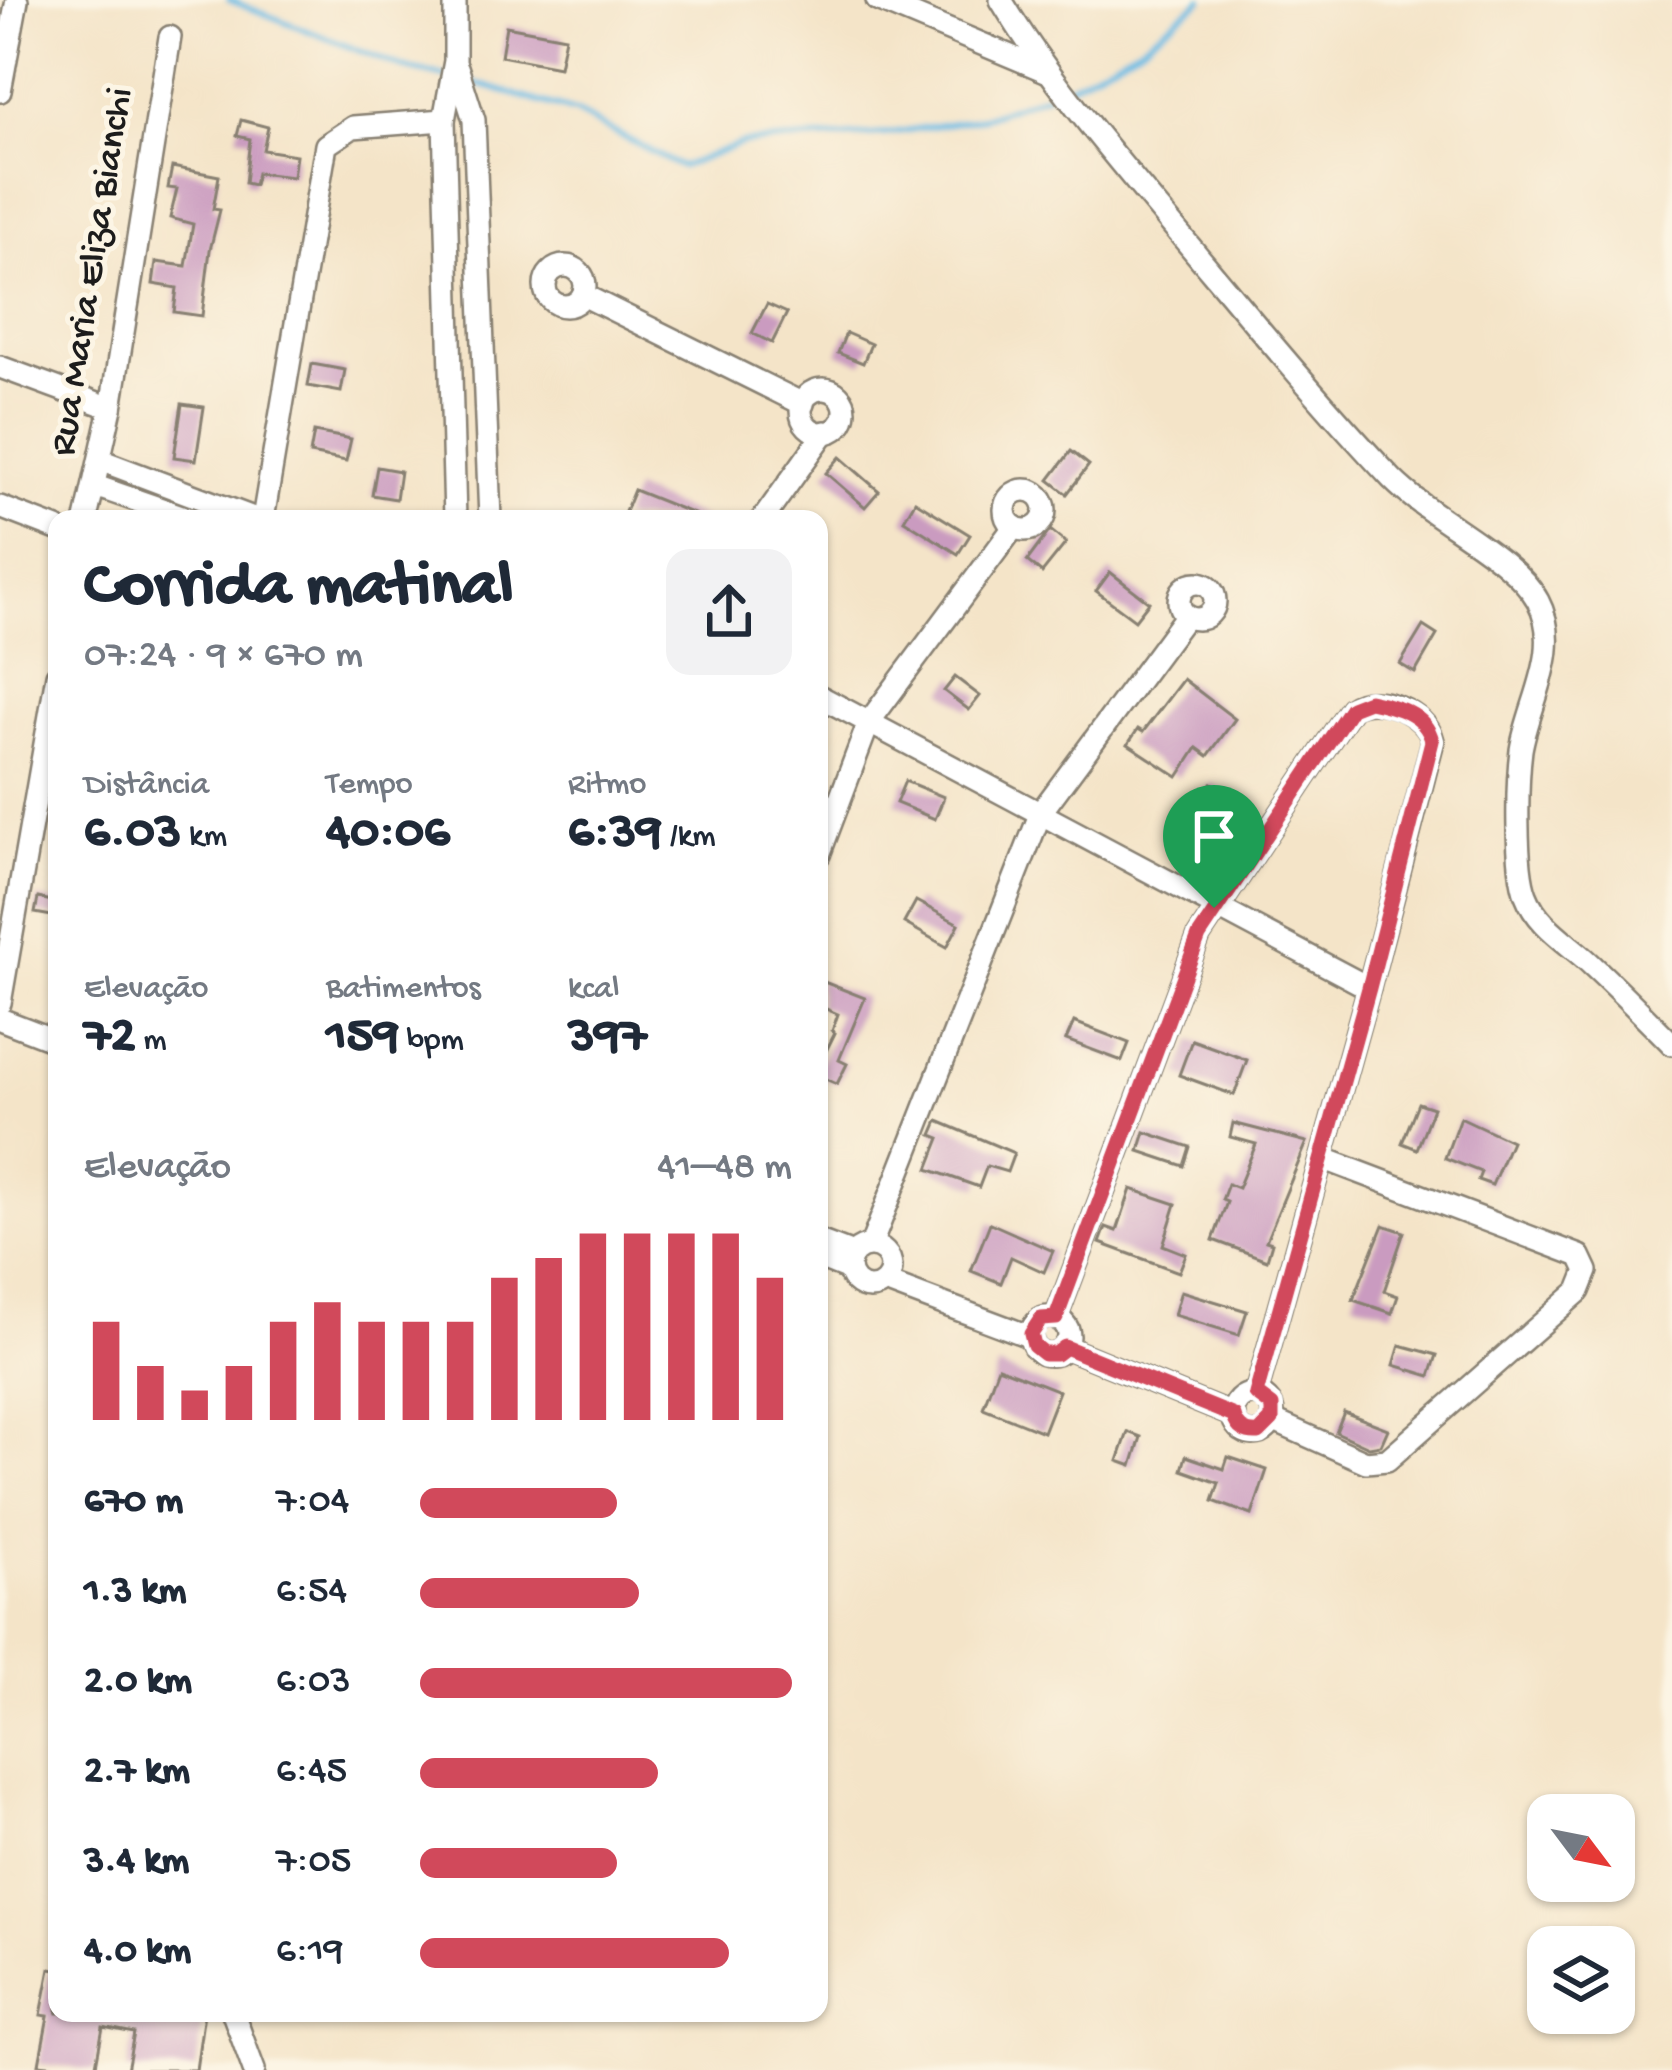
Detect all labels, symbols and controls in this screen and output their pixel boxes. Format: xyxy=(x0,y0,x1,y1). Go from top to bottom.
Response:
street label: Rua Maria Eliza Bianchi xyxy=(42,85,146,459)
button: share xyxy=(666,549,792,675)
text: Corrida matinal xyxy=(84,550,513,628)
text: 07:24 · 9 × 670 m xyxy=(84,634,363,680)
text: Distância xyxy=(84,767,209,805)
text: Tempo xyxy=(326,767,413,805)
text: Ritmo xyxy=(568,767,646,805)
pin xyxy=(1163,785,1265,908)
icon: arrive xyxy=(1181,803,1247,869)
text: 6.03 xyxy=(84,805,181,865)
text: 40:06 xyxy=(326,805,450,865)
text: 6:39 xyxy=(568,805,662,865)
text: km xyxy=(181,819,227,857)
text: /km xyxy=(662,819,716,857)
text: Elevação xyxy=(84,971,208,1009)
text: Batimentos xyxy=(326,971,481,1009)
text: kcal xyxy=(568,971,620,1009)
text: 72 xyxy=(84,1009,136,1069)
text: 159 xyxy=(326,1009,399,1069)
text: 397 xyxy=(568,1009,647,1069)
text: m xyxy=(136,1023,167,1061)
text: bpm xyxy=(399,1023,464,1061)
text: Elevação xyxy=(84,1146,231,1192)
text: 41–48 m xyxy=(657,1146,792,1192)
text: 670 m xyxy=(84,1480,183,1526)
text: 7:04 xyxy=(276,1480,349,1526)
text: 1.3 km xyxy=(84,1570,187,1616)
text: 6:54 xyxy=(276,1570,347,1616)
text: 2.0 km xyxy=(84,1660,192,1706)
text: 6:03 xyxy=(276,1660,350,1706)
text: 2.7 km xyxy=(84,1750,190,1796)
text: 6:45 xyxy=(276,1750,347,1796)
north arrow xyxy=(1527,1794,1635,1902)
map controls xyxy=(1527,1794,1635,2034)
text: 3.4 km xyxy=(84,1840,189,1886)
text: 7:05 xyxy=(276,1840,351,1886)
button: layers xyxy=(1527,1926,1635,2034)
text: 4.0 km xyxy=(84,1930,191,1976)
text: 6:19 xyxy=(276,1930,343,1976)

